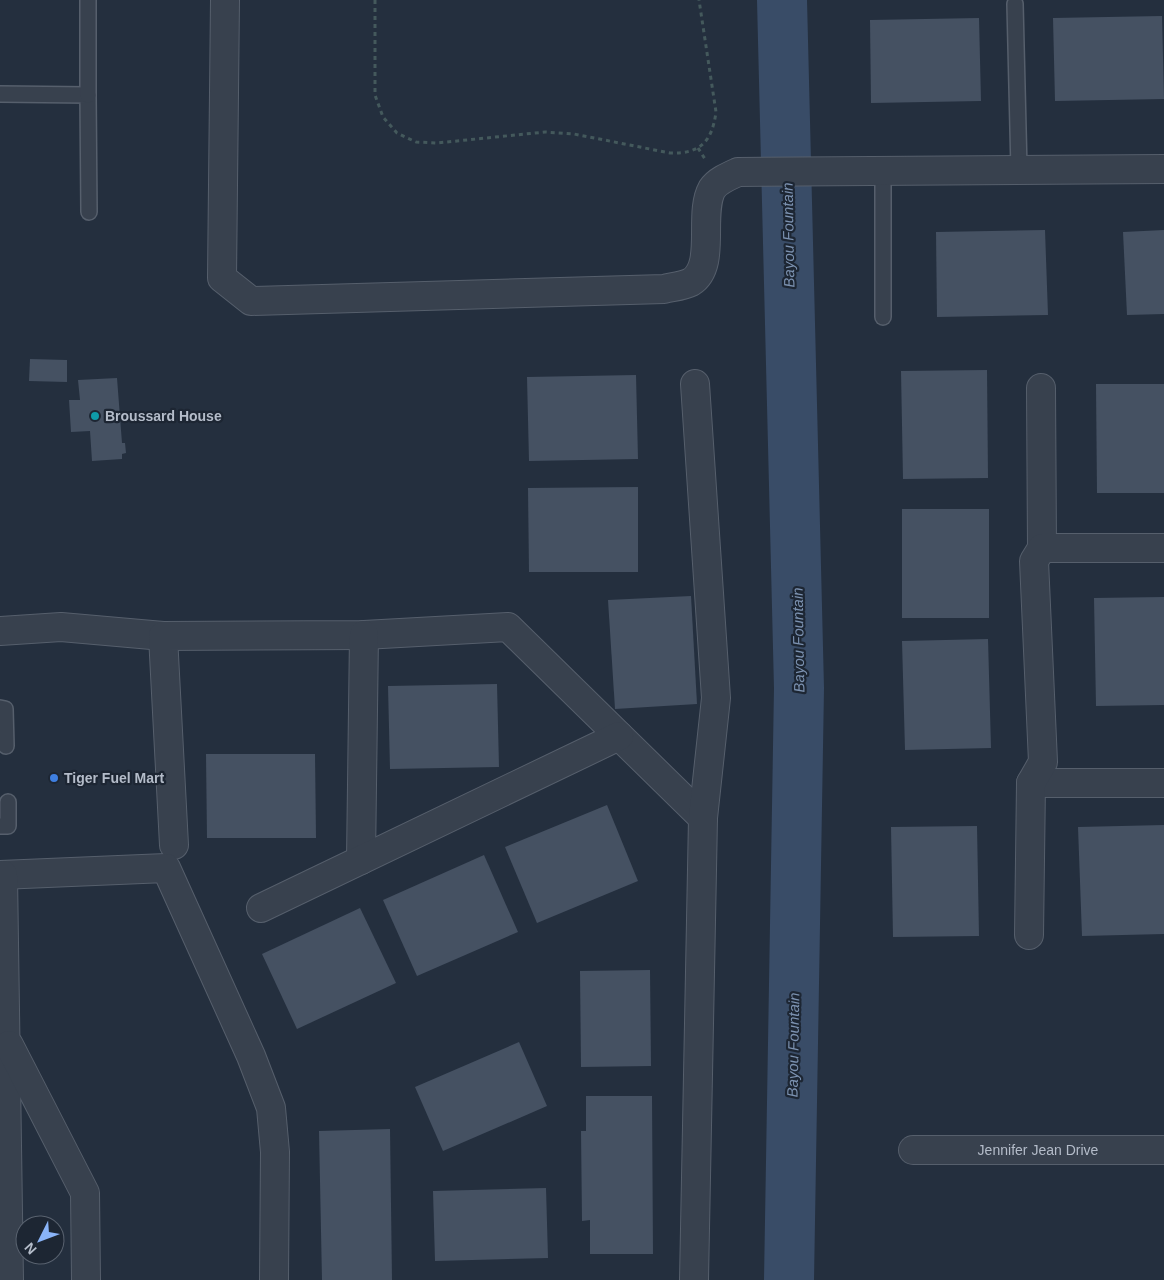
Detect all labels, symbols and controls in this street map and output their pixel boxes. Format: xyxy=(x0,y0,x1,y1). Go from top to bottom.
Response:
water label: Bayou Fountain xyxy=(779,182,797,288)
place label: Broussard House xyxy=(105,408,222,424)
marker: Broussard House xyxy=(89,410,101,422)
water label: Bayou Fountain xyxy=(789,587,807,693)
place label: Tiger Fuel Mart xyxy=(64,770,164,786)
marker: Tiger Fuel Mart xyxy=(48,772,60,784)
water label: Bayou Fountain xyxy=(784,992,802,1098)
street label: Jennifer Jean Drive xyxy=(978,1142,1099,1158)
north arrow xyxy=(15,1215,65,1265)
text: N xyxy=(21,1240,40,1258)

